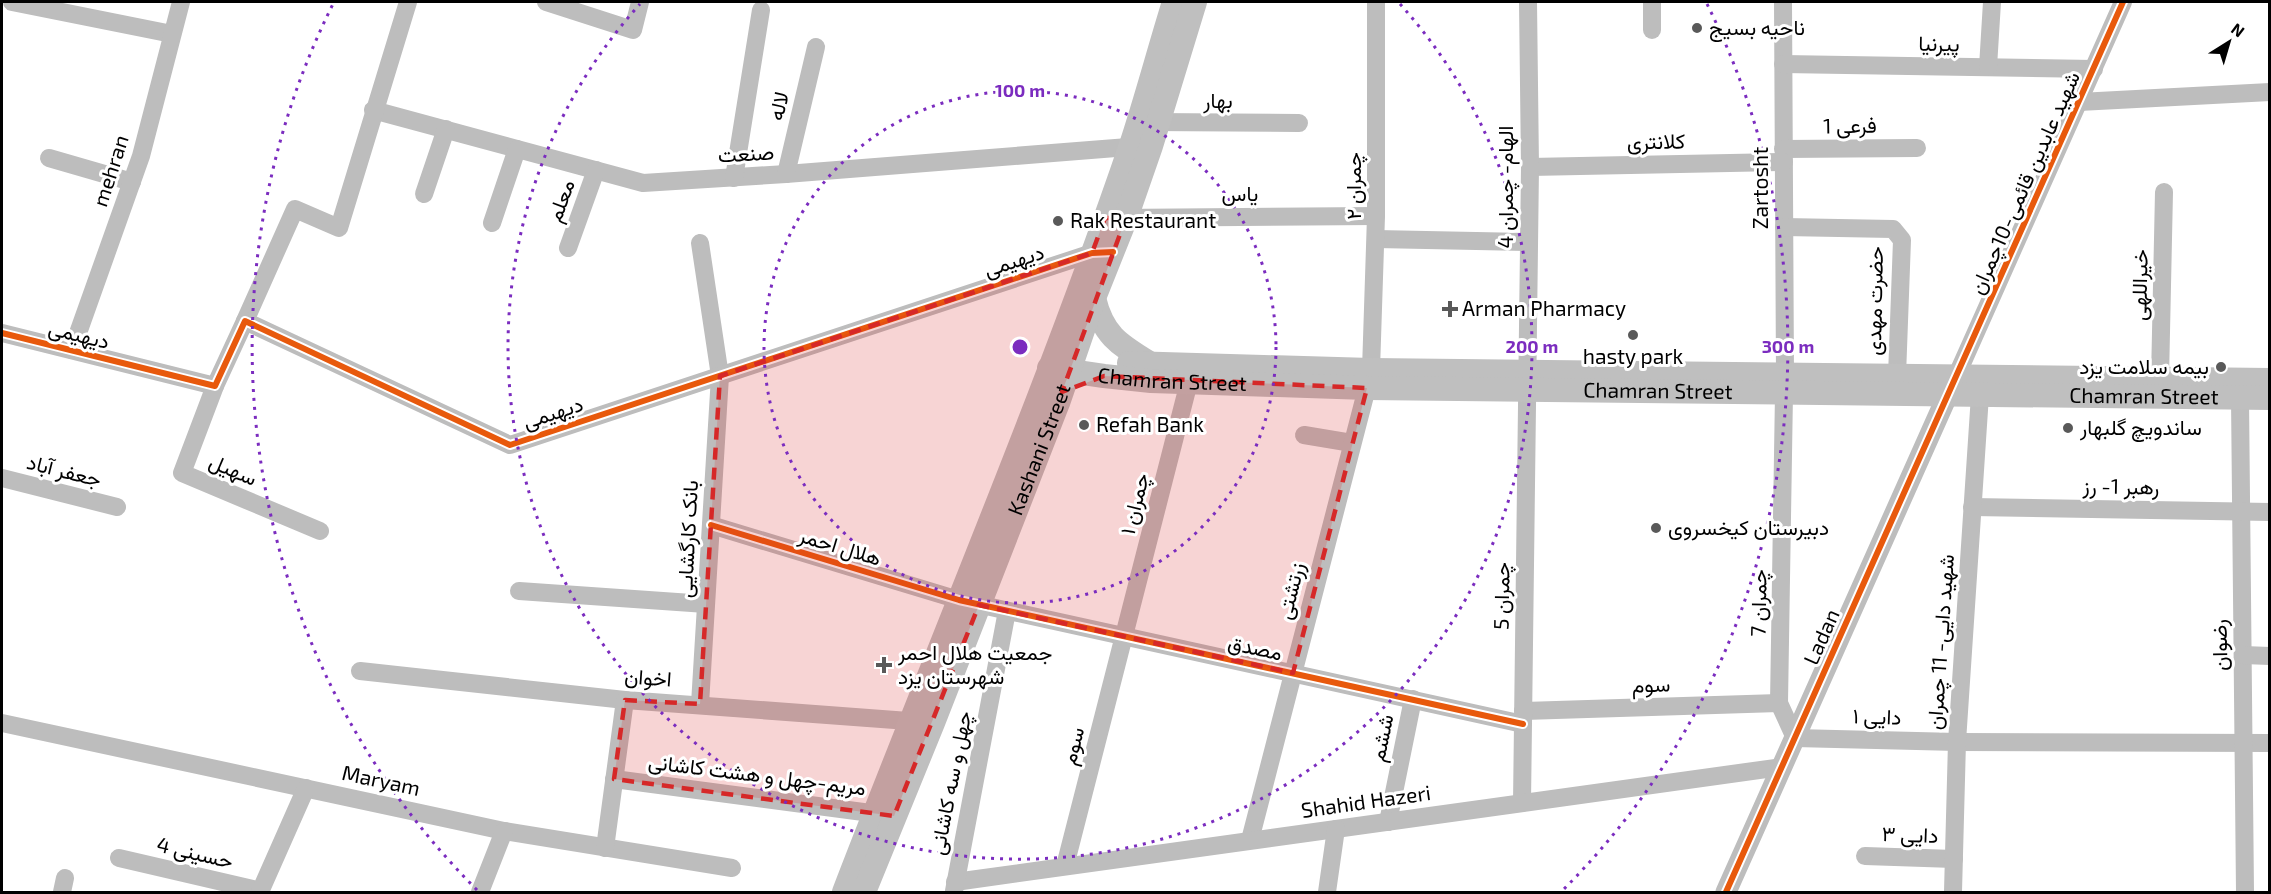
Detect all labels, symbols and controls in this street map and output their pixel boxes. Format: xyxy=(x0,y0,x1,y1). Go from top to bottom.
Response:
north arrow xyxy=(2199,12,2259,72)
place label: ناحیه بسیج xyxy=(1709,14,1805,42)
text: N xyxy=(2228,19,2249,41)
marker: ناحیه بسیج xyxy=(1690,21,1704,35)
street label: پیرنیا xyxy=(1918,30,1960,58)
street label: شهید عابدین قائمی-10چمران xyxy=(1963,67,2087,299)
text: 100 m xyxy=(995,79,1045,101)
street label: بهار xyxy=(1202,87,1233,114)
street label: لاله xyxy=(762,89,793,123)
street label: فرعی 1 xyxy=(1823,112,1877,139)
street label: الهام- چمران 4 xyxy=(1492,126,1520,248)
street label: کلانتری xyxy=(1627,127,1685,156)
street label: mehran xyxy=(86,131,133,210)
street label: صنعت xyxy=(717,139,775,166)
street label: Zartosht xyxy=(1747,147,1772,229)
street label: چمران ۲ xyxy=(1340,152,1368,220)
street label: معلم xyxy=(540,176,582,226)
street label: یاس xyxy=(1222,180,1258,206)
place label: Rak Restaurant xyxy=(1070,207,1216,232)
marker: Rak Restaurant xyxy=(1051,214,1065,228)
street label: دیهیمی xyxy=(980,238,1047,283)
street label: حضرت مهدی xyxy=(1860,246,1889,356)
street label: خیراللهی xyxy=(2125,249,2154,321)
place label: Arman Pharmacy xyxy=(1462,295,1626,320)
marker: Arman Pharmacy xyxy=(1443,302,1457,316)
street label: دیهیمی xyxy=(46,314,112,355)
marker: hasty park xyxy=(1626,328,1640,342)
text: 200 m xyxy=(1506,335,1558,357)
text: 300 m xyxy=(1762,335,1814,357)
centre of rings xyxy=(1010,337,1030,357)
place label: hasty park xyxy=(1583,343,1684,368)
place label: بيمه سلامت يزد xyxy=(2079,353,2209,380)
marker: بيمه سلامت يزد xyxy=(2214,360,2228,374)
street label: Chamran Street xyxy=(1096,361,1247,395)
street label: Chamran Street xyxy=(1583,376,1733,403)
street label: Kashani Street xyxy=(1001,380,1075,518)
street label: Chamran Street xyxy=(2069,382,2219,408)
street label: دیهیمی xyxy=(519,390,586,435)
place label: Refah Bank xyxy=(1096,411,1204,436)
place label: ساندویچ گلبهار xyxy=(2079,414,2202,442)
marker: Refah Bank xyxy=(1077,418,1091,432)
marker: ساندویچ گلبهار xyxy=(2061,421,2075,435)
street label: سهیل xyxy=(205,447,261,492)
street label: جعفر آباد xyxy=(24,448,104,493)
street label: چمران ۱ xyxy=(1114,470,1156,538)
street label: رهبر 1- رز xyxy=(2081,472,2160,501)
street label: بانک کارگشایی xyxy=(671,479,704,598)
place label: دبیرستان کیخسروی xyxy=(1668,514,1829,541)
street label: هلال احمر xyxy=(795,521,884,572)
marker: دبیرستان کیخسروی xyxy=(1649,521,1663,535)
street label: شهید دایی- 11 چمران xyxy=(1921,553,1961,731)
street label: زرتشتی xyxy=(1270,559,1311,622)
street label: چمران 5 xyxy=(1487,562,1517,630)
street label: چمران 7 xyxy=(1744,569,1774,637)
street label: Ladan xyxy=(1797,605,1844,668)
street label: رضوان xyxy=(2206,619,2233,671)
street label: مصدق xyxy=(1226,629,1285,665)
place label: جمعیت هلال احمر شهرستان یزد xyxy=(897,639,1052,690)
marker: جمعیت هلال احمر شهرستان یزد xyxy=(875,656,893,674)
street label: اخوان xyxy=(623,662,673,693)
street label: سوم xyxy=(1631,670,1671,700)
street label: دایی ۱ xyxy=(1852,702,1902,730)
street label: چهل و سه کاشانی xyxy=(923,709,979,857)
street label: ششم xyxy=(1363,712,1401,764)
street label: سوم xyxy=(1055,724,1091,768)
street label: مریم-چهل و هشت کاشانی xyxy=(647,748,867,802)
street label: Maryam xyxy=(340,759,423,800)
street label: Shahid Hazeri xyxy=(1299,779,1432,822)
street label: دایی ۳ xyxy=(1881,820,1939,848)
street label: حسینی 4 xyxy=(154,831,236,873)

